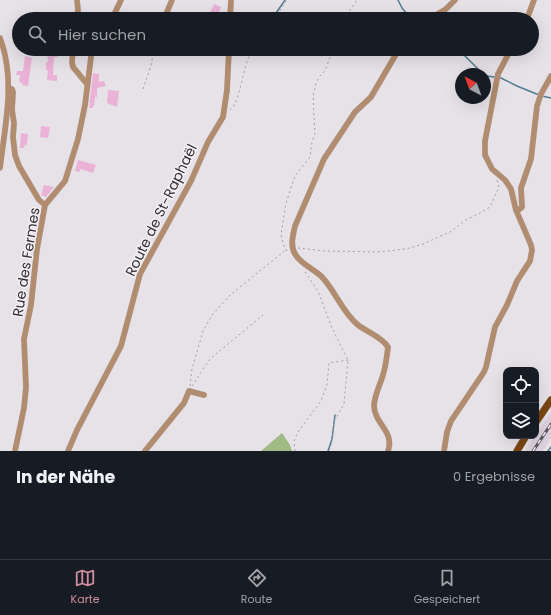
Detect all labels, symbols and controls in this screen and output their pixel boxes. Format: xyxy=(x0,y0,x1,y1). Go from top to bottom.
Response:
search box xyxy=(12,12,539,56)
icon: search xyxy=(26,23,48,45)
text: Hier suchen xyxy=(58,24,146,45)
north arrow xyxy=(455,68,491,104)
street label: Route de St-Raphaël xyxy=(120,141,202,279)
street label: Rue des Fermes xyxy=(7,206,45,318)
map controls xyxy=(503,367,539,439)
button: locate xyxy=(503,367,539,403)
button: layers xyxy=(503,403,539,439)
text: In der Nähe xyxy=(16,465,115,489)
text: 0 Ergebnisse xyxy=(453,467,535,486)
tab: Karte xyxy=(71,567,100,608)
tab: Route xyxy=(241,567,272,608)
tab: Gespeichert xyxy=(414,567,480,608)

